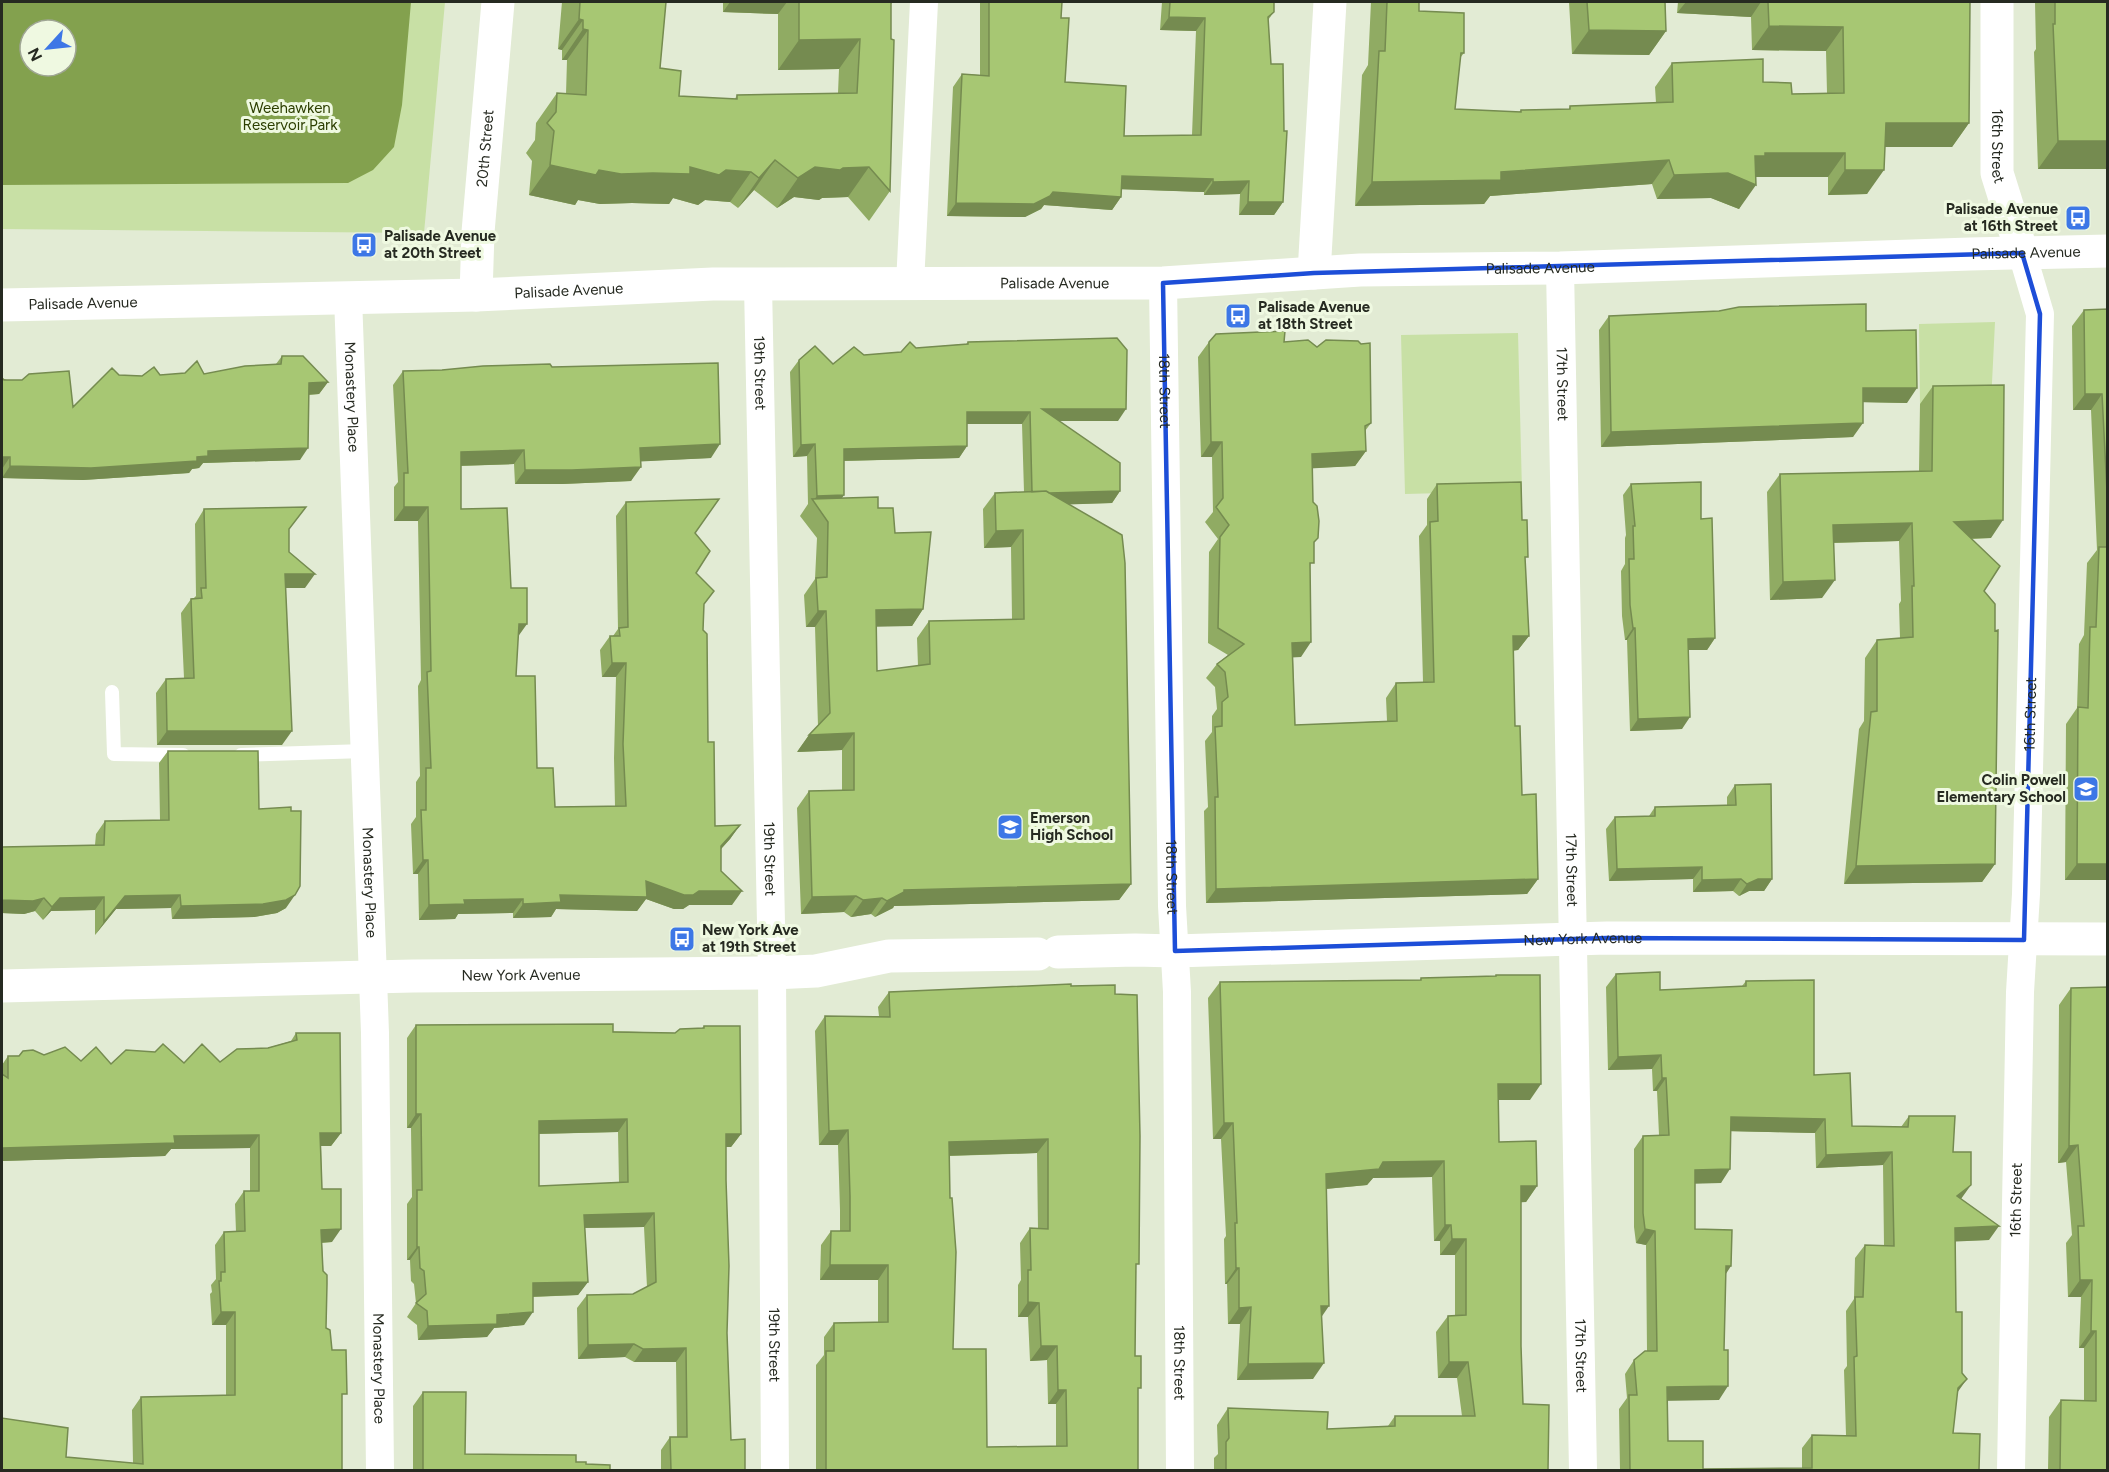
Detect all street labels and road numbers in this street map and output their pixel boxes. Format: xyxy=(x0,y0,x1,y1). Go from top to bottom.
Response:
street label: 20th Street xyxy=(473,108,498,188)
street label: 16th Street xyxy=(1987,109,2009,186)
street label: Palisade Avenue xyxy=(1971,243,2081,263)
street label: Palisade Avenue xyxy=(1486,258,1595,278)
street label: Palisade Avenue xyxy=(1000,274,1109,292)
street label: Palisade Avenue xyxy=(514,279,624,302)
street label: Palisade Avenue xyxy=(28,293,138,313)
street label: 19th Street xyxy=(750,336,770,411)
street label: Monastery Place xyxy=(341,341,363,453)
street label: 17th Street xyxy=(1553,347,1572,422)
street label: 18th Street xyxy=(1155,353,1174,429)
street label: 16th Street xyxy=(2020,677,2040,752)
street label: 19th Street xyxy=(760,821,779,897)
street label: Monastery Place xyxy=(358,827,381,938)
street label: 17th Street xyxy=(1562,833,1581,907)
street label: 18th Street xyxy=(1162,839,1182,915)
street label: New York Avenue xyxy=(1523,929,1642,950)
street label: New York Avenue xyxy=(461,966,580,985)
street label: 16th Street xyxy=(2006,1162,2026,1237)
street label: 19th Street xyxy=(765,1308,783,1382)
street label: Monastery Place xyxy=(369,1313,388,1424)
street label: 17th Street xyxy=(1571,1319,1591,1393)
street label: 18th Street xyxy=(1170,1325,1189,1401)

